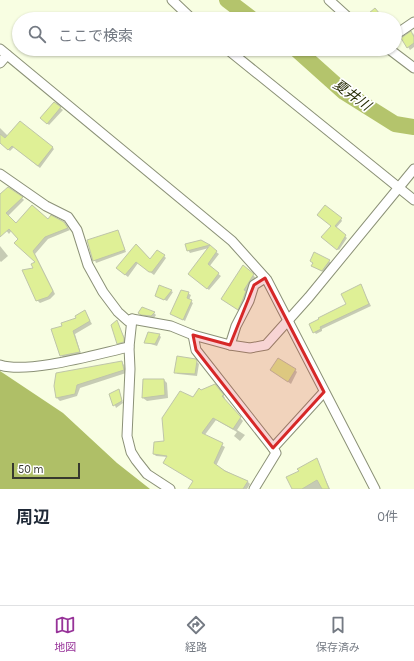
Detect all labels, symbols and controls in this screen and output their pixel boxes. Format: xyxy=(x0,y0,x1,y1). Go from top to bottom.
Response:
search box xyxy=(12,12,402,56)
icon: search xyxy=(26,23,48,45)
text: ここで検索 xyxy=(58,27,133,45)
water label: 夏井川 xyxy=(330,76,376,115)
scale bar xyxy=(12,461,80,480)
text: 50 m xyxy=(18,463,44,476)
text: 周辺 xyxy=(16,507,50,527)
text: 0件 xyxy=(377,509,398,524)
tab: 地図 xyxy=(54,614,76,654)
tab: 経路 xyxy=(185,614,207,654)
tab: 保存済み xyxy=(316,614,360,654)

